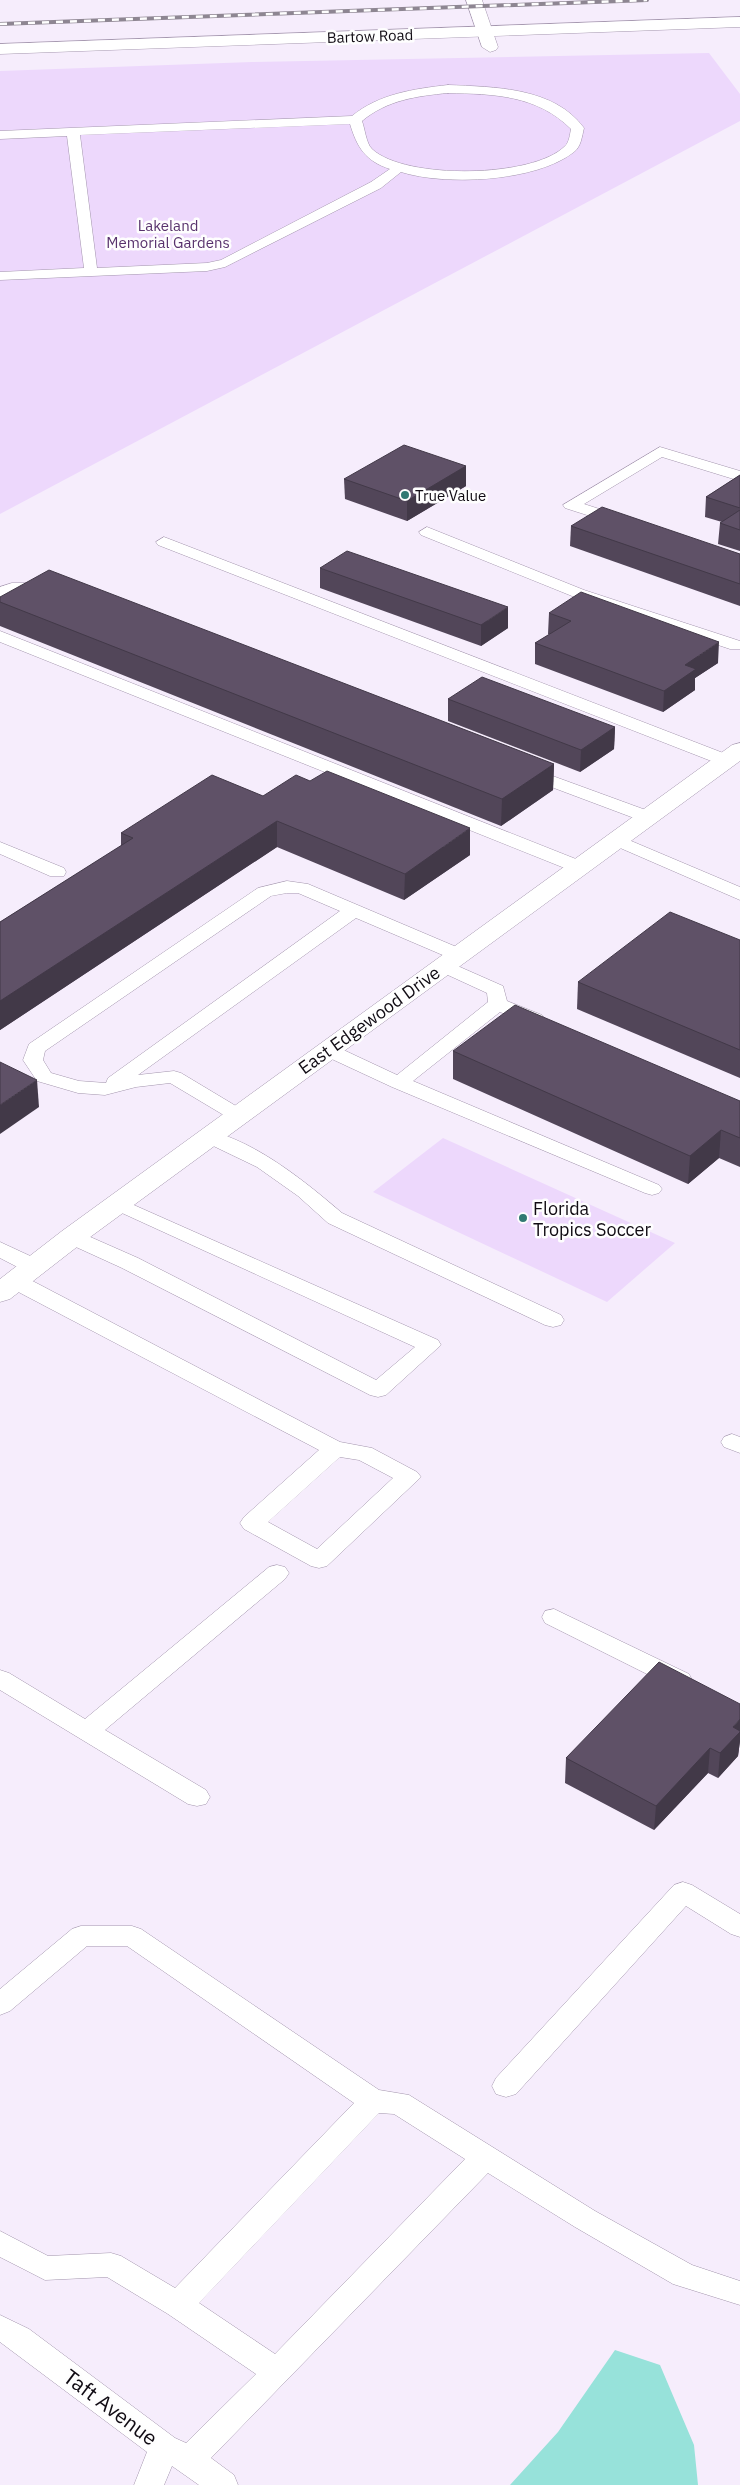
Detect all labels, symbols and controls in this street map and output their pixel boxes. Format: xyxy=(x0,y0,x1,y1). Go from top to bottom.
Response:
street label: Bartow Road xyxy=(326,25,414,47)
park label: Lakeland Memorial Gardens xyxy=(106,216,230,252)
place label: True Value xyxy=(415,486,486,505)
marker: True Value xyxy=(399,489,411,501)
street label: East Edgewood Drive xyxy=(294,961,444,1079)
place label: Florida Tropics Soccer xyxy=(533,1197,651,1241)
marker: Florida Tropics Soccer xyxy=(517,1212,529,1224)
street label: Taft Avenue xyxy=(58,2362,164,2452)

